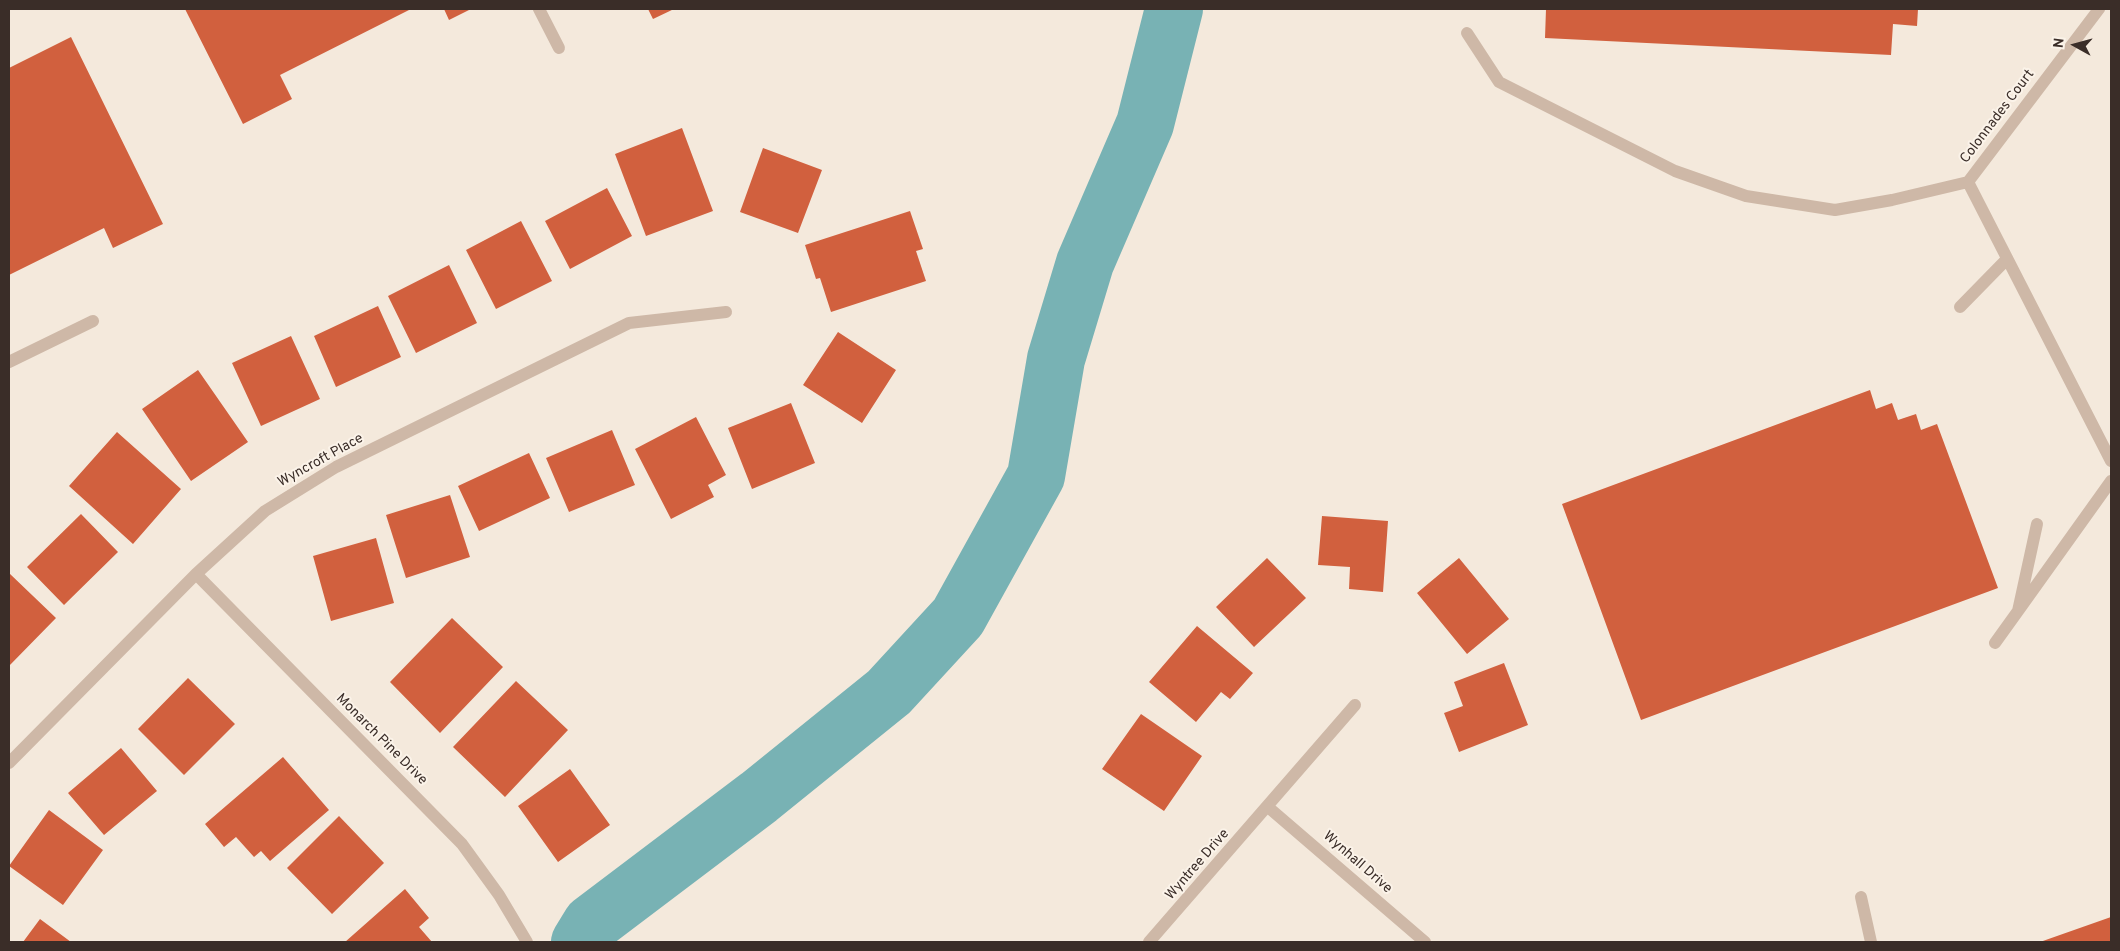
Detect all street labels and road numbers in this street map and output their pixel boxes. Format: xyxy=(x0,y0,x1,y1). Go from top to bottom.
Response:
street label: Colonnades Court xyxy=(1957,67,2039,167)
street label: Wyncroft Place xyxy=(275,431,367,491)
street label: Monarch Pine Drive xyxy=(332,691,430,789)
street label: Wyntree Drive xyxy=(1163,826,1233,904)
street label: Wynhall Drive xyxy=(1319,828,1395,898)

